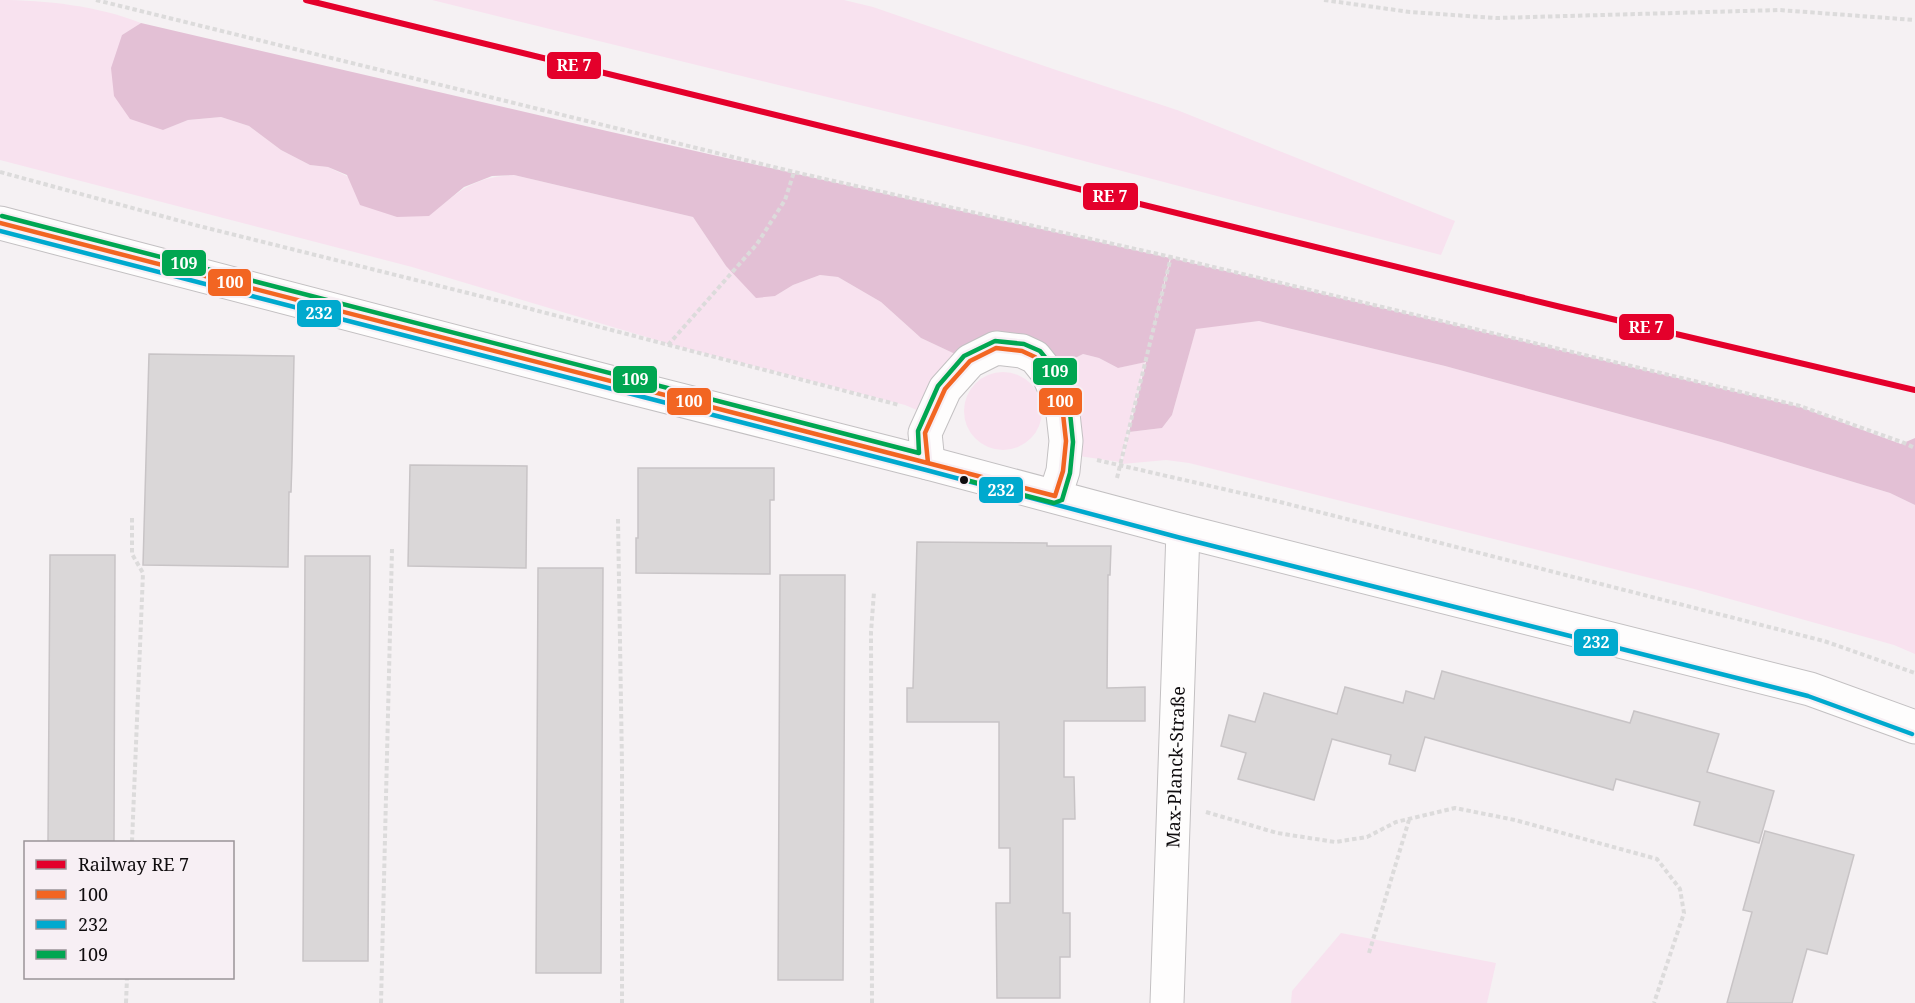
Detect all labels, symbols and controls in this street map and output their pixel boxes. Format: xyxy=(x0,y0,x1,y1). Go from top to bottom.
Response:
line badge: RE 7 xyxy=(546,51,602,80)
text: RE 7 xyxy=(556,54,592,76)
line badge: RE 7 xyxy=(1082,182,1139,211)
text: RE 7 xyxy=(1092,185,1128,207)
line badge: 109 xyxy=(161,249,207,277)
text: 109 xyxy=(170,252,198,274)
line badge: 100 xyxy=(207,268,252,297)
text: 100 xyxy=(216,271,244,293)
line badge: 232 xyxy=(296,299,342,328)
text: 232 xyxy=(305,302,333,324)
line badge: RE 7 xyxy=(1618,313,1675,341)
text: RE 7 xyxy=(1628,316,1664,338)
line badge: 109 xyxy=(1032,357,1078,386)
text: 109 xyxy=(1041,360,1069,382)
line badge: 109 xyxy=(612,365,658,394)
text: 109 xyxy=(621,368,649,390)
line badge: 100 xyxy=(666,387,712,416)
line badge: 100 xyxy=(1038,387,1083,416)
text: 100 xyxy=(675,390,703,412)
text: 100 xyxy=(1046,390,1074,412)
unlabelled marker xyxy=(958,474,970,486)
line badge: 232 xyxy=(978,476,1024,504)
text: 232 xyxy=(987,479,1015,501)
line badge: 232 xyxy=(1573,628,1619,657)
text: 232 xyxy=(1582,631,1610,653)
street label: Max-Planck-Straße xyxy=(1160,686,1190,848)
legend xyxy=(24,841,234,979)
text: Railway RE 7 xyxy=(78,852,189,876)
text: 100 xyxy=(78,882,108,906)
text: 232 xyxy=(78,912,108,936)
text: 109 xyxy=(78,942,108,966)

